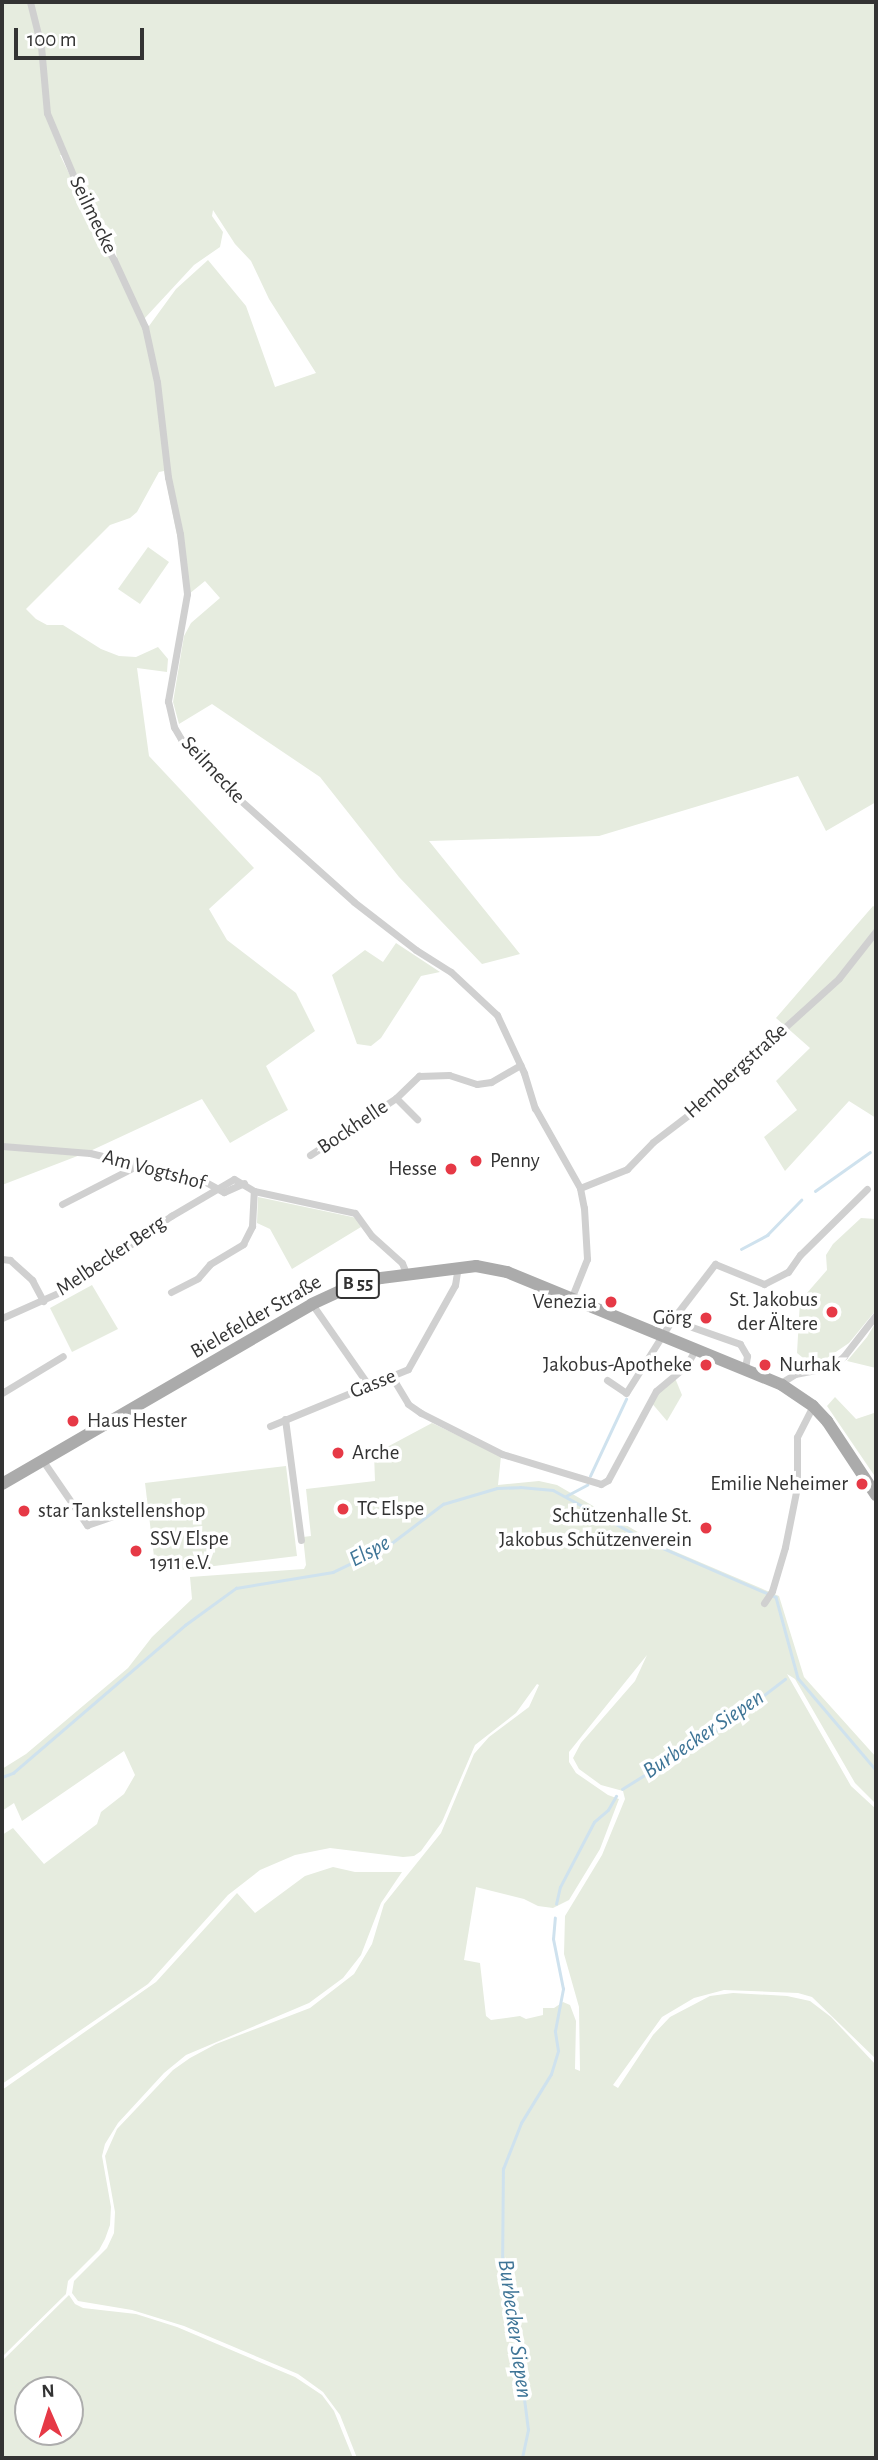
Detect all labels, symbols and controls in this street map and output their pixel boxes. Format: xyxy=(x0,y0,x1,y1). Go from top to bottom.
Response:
scale bar xyxy=(18,14,147,58)
text: 100 m xyxy=(27,29,77,50)
street label: Seilmecke xyxy=(63,172,123,258)
street label: Seilmecke xyxy=(176,731,250,809)
street label: Hembergstraße xyxy=(679,1018,793,1124)
street label: Bockhelle xyxy=(313,1094,393,1160)
street label: Am Vogtshof xyxy=(100,1144,208,1196)
place label: Penny xyxy=(490,1148,540,1174)
marker: Penny xyxy=(468,1153,484,1169)
place label: Hesse xyxy=(388,1156,437,1182)
marker: Hesse xyxy=(443,1161,459,1177)
street label: Melbecker Berg xyxy=(52,1210,170,1302)
road number: B 55 xyxy=(335,1268,381,1300)
street label: Bielefelder Straße xyxy=(186,1269,326,1365)
place label: St. Jakobus der Ältere xyxy=(729,1287,818,1337)
place label: Venezia xyxy=(532,1289,597,1315)
marker: Venezia xyxy=(603,1294,619,1310)
marker: St. Jakobus der Ältere xyxy=(824,1304,840,1320)
place label: Görg xyxy=(653,1305,692,1331)
marker: Görg xyxy=(698,1310,714,1326)
place label: Jakobus-Apotheke xyxy=(543,1352,692,1378)
place label: Nurhak xyxy=(779,1352,841,1378)
marker: Jakobus-Apotheke xyxy=(698,1357,714,1373)
marker: Nurhak xyxy=(757,1357,773,1373)
street label: Gasse xyxy=(346,1363,400,1405)
place label: Haus Hester xyxy=(87,1408,187,1434)
marker: Haus Hester xyxy=(65,1413,81,1429)
place label: Arche xyxy=(352,1440,399,1466)
marker: Arche xyxy=(330,1445,346,1461)
place label: Emilie Neheimer xyxy=(710,1471,848,1497)
marker: Emilie Neheimer xyxy=(854,1476,870,1492)
place label: TC Elspe xyxy=(357,1496,424,1522)
place label: star Tankstellenshop xyxy=(38,1498,205,1524)
marker: TC Elspe xyxy=(335,1501,351,1517)
marker: star Tankstellenshop xyxy=(16,1503,32,1519)
place label: Schützenhalle St. Jakobus Schützenverein xyxy=(499,1503,692,1553)
marker: Schützenhalle St. Jakobus Schützenverein xyxy=(698,1520,714,1536)
place label: SSV Elspe 1911 e.V. xyxy=(150,1526,229,1576)
water label: Elspe xyxy=(345,1530,395,1574)
marker: SSV Elspe 1911 e.V. xyxy=(128,1543,144,1559)
water label: Burbecker Siepen xyxy=(638,1684,770,1786)
water label: Burbecker Siepen xyxy=(491,2258,537,2400)
north arrow xyxy=(14,2376,84,2446)
text: N xyxy=(41,2382,55,2401)

